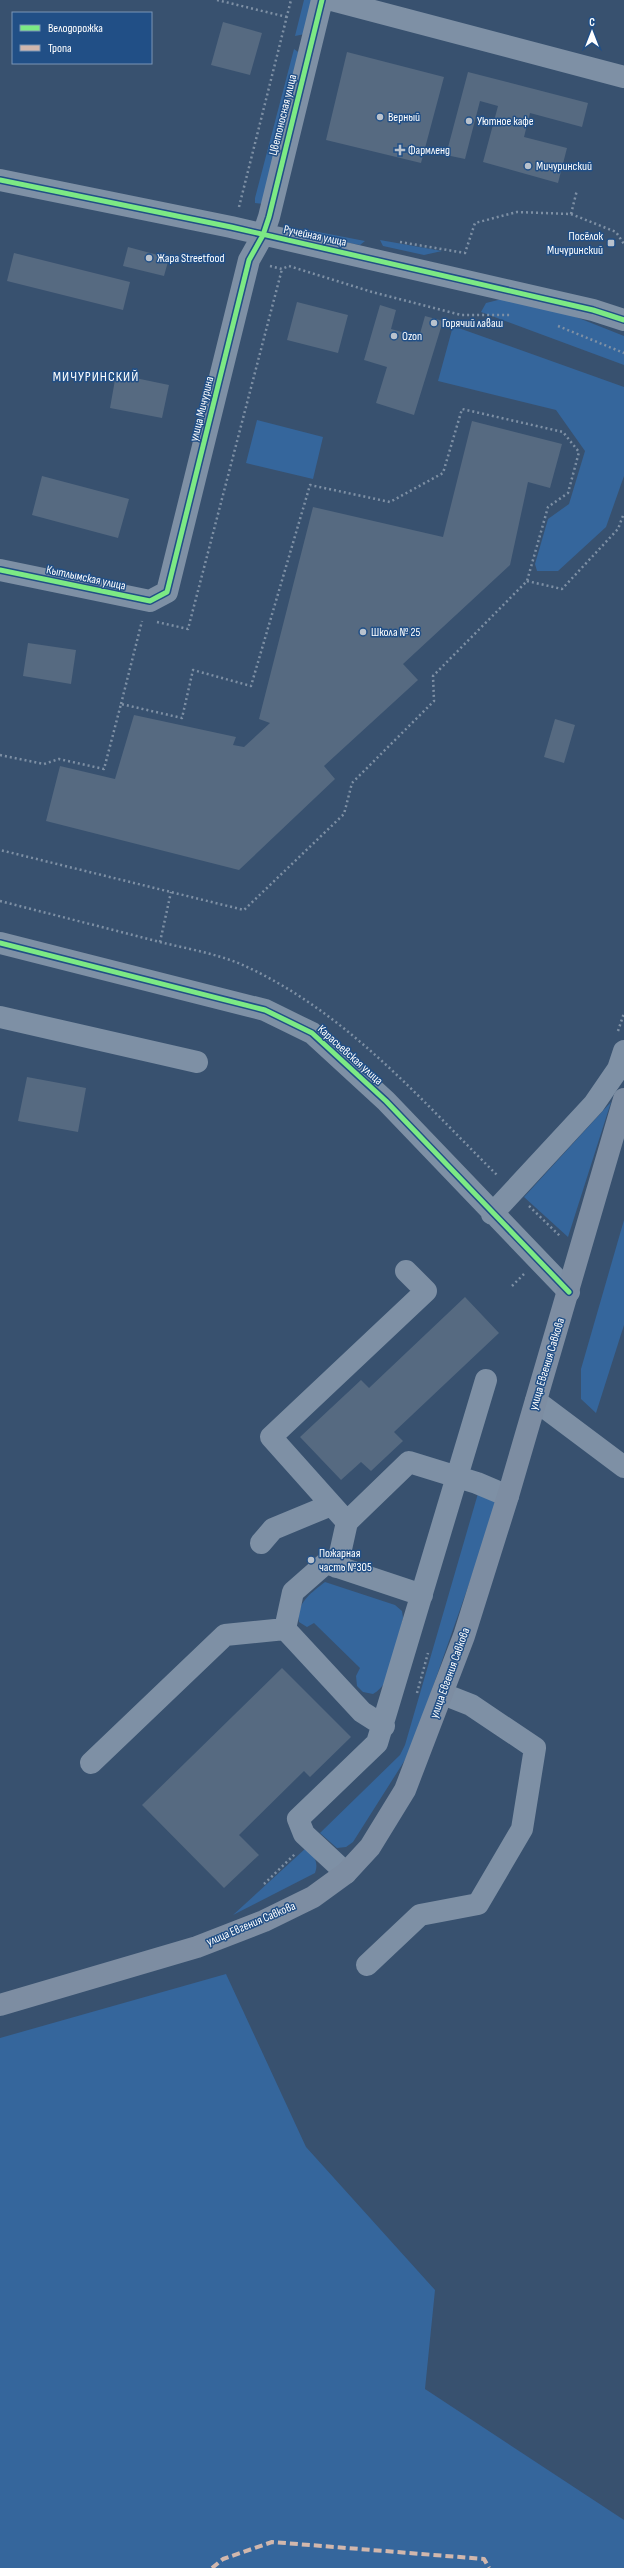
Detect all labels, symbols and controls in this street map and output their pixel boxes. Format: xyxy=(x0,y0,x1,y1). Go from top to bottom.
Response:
legend xyxy=(12,12,152,64)
north arrow xyxy=(572,12,612,52)
text: С xyxy=(589,16,595,29)
text: Велодорожка xyxy=(48,21,103,36)
text: Тропа xyxy=(48,41,72,56)
street label: Цветоносная улица xyxy=(266,73,300,157)
place label: Верный xyxy=(388,110,420,125)
marker: Верный xyxy=(375,112,385,122)
place label: Уютное кафе xyxy=(477,114,534,129)
marker: Уютное кафе xyxy=(464,116,474,126)
place label: Фармленд xyxy=(408,143,450,158)
marker: Фармленд xyxy=(395,145,405,155)
place label: Мичуринский xyxy=(536,159,592,174)
marker: Мичуринский xyxy=(523,161,533,171)
street label: Ручейная улица xyxy=(282,222,348,250)
place label: Посёлок Мичуринский xyxy=(547,229,603,258)
marker: Посёлок Мичуринский xyxy=(606,238,616,248)
place label: Жара Streetfood xyxy=(157,251,224,266)
marker: Жара Streetfood xyxy=(144,253,154,263)
place label: Горячий лаваш xyxy=(442,316,503,331)
marker: Горячий лаваш xyxy=(429,318,439,328)
place label: Ozon xyxy=(402,329,422,344)
marker: Ozon xyxy=(389,331,399,341)
district label: МИЧУРИНСКИЙ xyxy=(53,368,139,385)
street label: улица Мичурина xyxy=(187,375,217,443)
street label: Кытлымская улица xyxy=(45,562,127,594)
place label: Школа № 25 xyxy=(371,625,420,640)
marker: Школа № 25 xyxy=(358,627,368,637)
street label: Карасьевская улица xyxy=(314,1022,386,1088)
street label: улица Евгения Савкова xyxy=(526,1316,568,1412)
place label: Пожарная часть №305 xyxy=(319,1546,372,1575)
marker: Пожарная часть №305 xyxy=(306,1555,316,1565)
street label: улица Евгения Савкова xyxy=(427,1625,473,1720)
street label: улица Евгения Савкова xyxy=(204,1898,298,1950)

